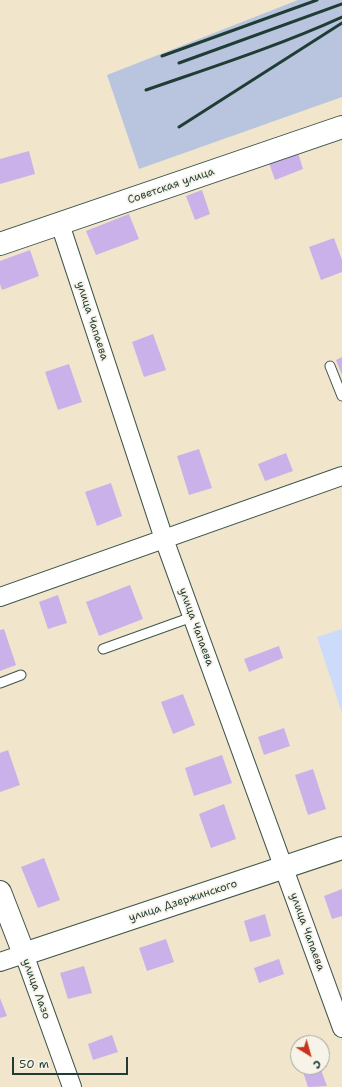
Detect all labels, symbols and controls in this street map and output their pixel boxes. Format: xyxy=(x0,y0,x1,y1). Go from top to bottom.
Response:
street label: Советская улица xyxy=(126,165,216,207)
street label: улица Чапаева xyxy=(73,280,111,362)
street label: улица Чапаева xyxy=(176,586,216,668)
street label: улица Дзержинского xyxy=(127,877,239,925)
street label: улица Чапаева xyxy=(287,891,327,973)
street label: улица Лазо xyxy=(19,957,53,1021)
north arrow xyxy=(290,1035,330,1075)
scale bar xyxy=(14,1049,130,1075)
text: 50 m xyxy=(19,1056,49,1072)
text: С xyxy=(310,1056,324,1072)

